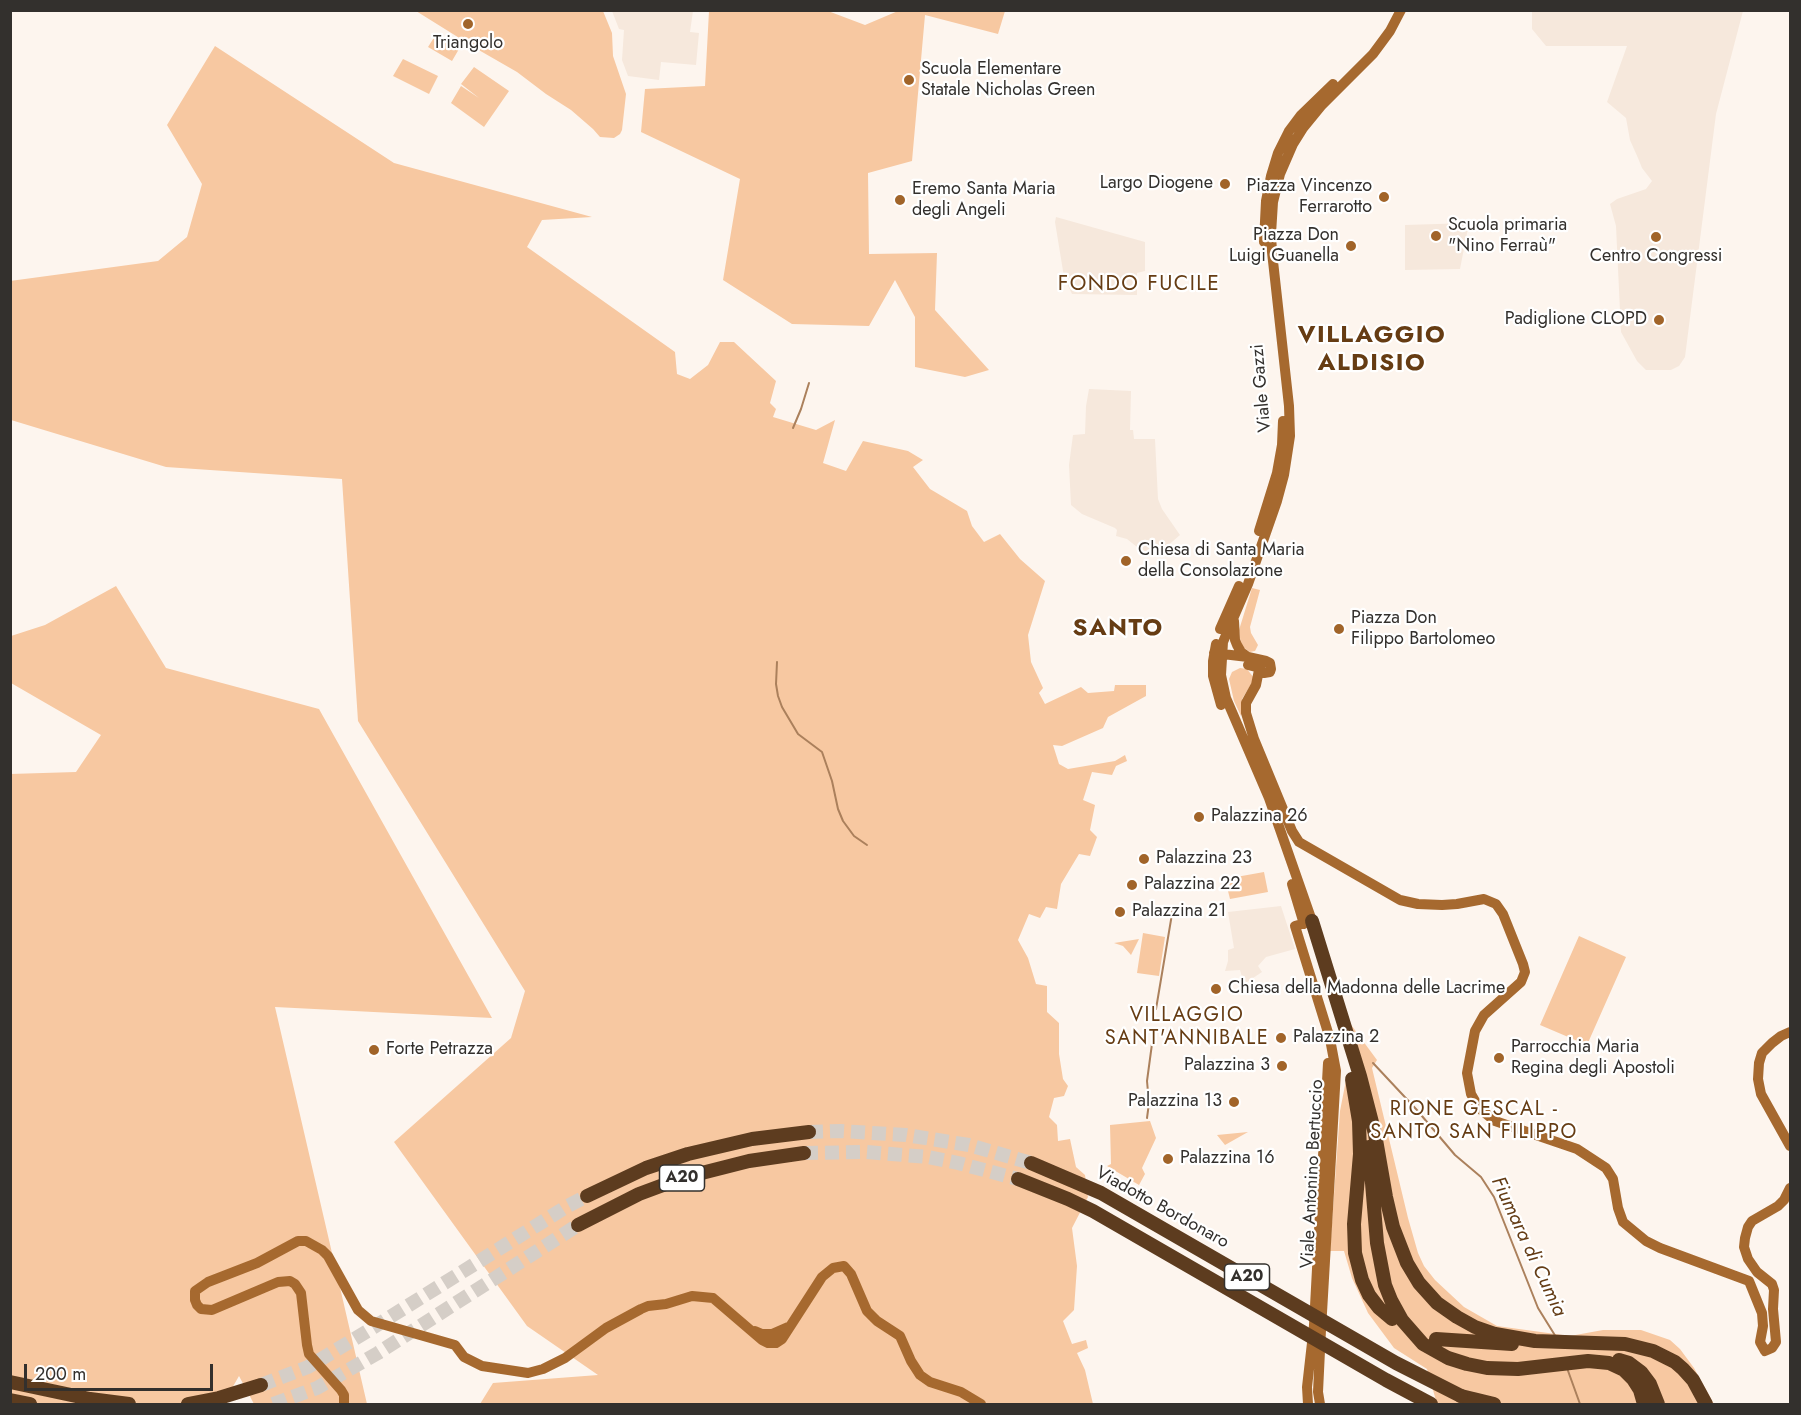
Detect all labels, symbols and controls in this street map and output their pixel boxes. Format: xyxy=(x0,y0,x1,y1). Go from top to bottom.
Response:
marker: Triangolo xyxy=(461,17,475,31)
place label: Triangolo xyxy=(433,33,503,55)
place label: Scuola Elementare Statale Nicholas Green xyxy=(921,59,1095,101)
marker: Scuola Elementare Statale Nicholas Green xyxy=(902,73,916,87)
place label: Largo Diogene xyxy=(1100,173,1213,195)
place label: Piazza Vincenzo Ferrarotto xyxy=(1246,176,1372,219)
marker: Largo Diogene xyxy=(1218,177,1232,191)
place label: Eremo Santa Maria degli Angeli xyxy=(912,179,1055,222)
marker: Piazza Vincenzo Ferrarotto xyxy=(1377,190,1391,204)
marker: Eremo Santa Maria degli Angeli xyxy=(893,193,907,207)
place label: Scuola primaria "Nino Ferraù" xyxy=(1448,215,1567,258)
place label: Piazza Don Luigi Guanella xyxy=(1229,225,1339,268)
marker: Scuola primaria "Nino Ferraù" xyxy=(1429,229,1443,243)
marker: Centro Congressi xyxy=(1649,230,1663,244)
marker: Piazza Don Luigi Guanella xyxy=(1344,239,1358,253)
place label: Centro Congressi xyxy=(1590,246,1722,268)
district label: FONDO FUCILE xyxy=(1058,272,1220,298)
place label: Padiglione CLOPD xyxy=(1505,309,1647,331)
marker: Padiglione CLOPD xyxy=(1652,313,1666,327)
district label: VILLAGGIO ALDISIO xyxy=(1298,322,1446,378)
street label: Viale Gazzi xyxy=(1247,343,1277,433)
place label: Chiesa di Santa Maria della Consolazione xyxy=(1138,540,1304,582)
marker: Chiesa di Santa Maria della Consolazione xyxy=(1119,554,1133,568)
place label: Piazza Don Filippo Bartolomeo xyxy=(1351,608,1495,650)
district label: SANTO xyxy=(1072,615,1164,643)
marker: Piazza Don Filippo Bartolomeo xyxy=(1332,622,1346,636)
place label: Palazzina 26 xyxy=(1211,806,1308,828)
marker: Palazzina 26 xyxy=(1192,810,1206,824)
place label: Palazzina 23 xyxy=(1156,848,1252,870)
marker: Palazzina 23 xyxy=(1137,852,1151,866)
place label: Palazzina 22 xyxy=(1144,874,1241,896)
marker: Palazzina 22 xyxy=(1125,878,1139,892)
place label: Palazzina 21 xyxy=(1132,901,1226,923)
marker: Palazzina 21 xyxy=(1113,905,1127,919)
place label: Chiesa della Madonna delle Lacrime xyxy=(1228,978,1505,1000)
marker: Chiesa della Madonna delle Lacrime xyxy=(1209,982,1223,996)
district label: VILLAGGIO SANT'ANNIBALE xyxy=(1105,1004,1269,1051)
place label: Palazzina 2 xyxy=(1293,1027,1379,1049)
marker: Palazzina 2 xyxy=(1274,1031,1288,1045)
place label: Parrocchia Maria Regina degli Apostoli xyxy=(1511,1037,1675,1080)
place label: Forte Petrazza xyxy=(386,1039,493,1061)
marker: Forte Petrazza xyxy=(367,1043,381,1057)
marker: Parrocchia Maria Regina degli Apostoli xyxy=(1492,1051,1506,1065)
place label: Palazzina 3 xyxy=(1184,1055,1270,1077)
marker: Palazzina 3 xyxy=(1275,1059,1289,1073)
street label: Viale Antonino Bertuccio xyxy=(1297,1079,1329,1269)
place label: Palazzina 13 xyxy=(1128,1091,1222,1113)
marker: Palazzina 13 xyxy=(1227,1095,1241,1109)
district label: RIONE GESCAL - SANTO SAN FILIPPO xyxy=(1370,1098,1578,1145)
place label: Palazzina 16 xyxy=(1180,1148,1275,1170)
marker: Palazzina 16 xyxy=(1161,1152,1175,1166)
street label: Viadotto Bordonaro xyxy=(1092,1162,1232,1254)
road number: A20 xyxy=(660,1165,704,1191)
water label: Fiumara di Cumia xyxy=(1485,1173,1571,1321)
road number: A20 xyxy=(1224,1264,1270,1290)
scale bar xyxy=(27,1352,216,1390)
text: 200 m xyxy=(35,1361,86,1387)

